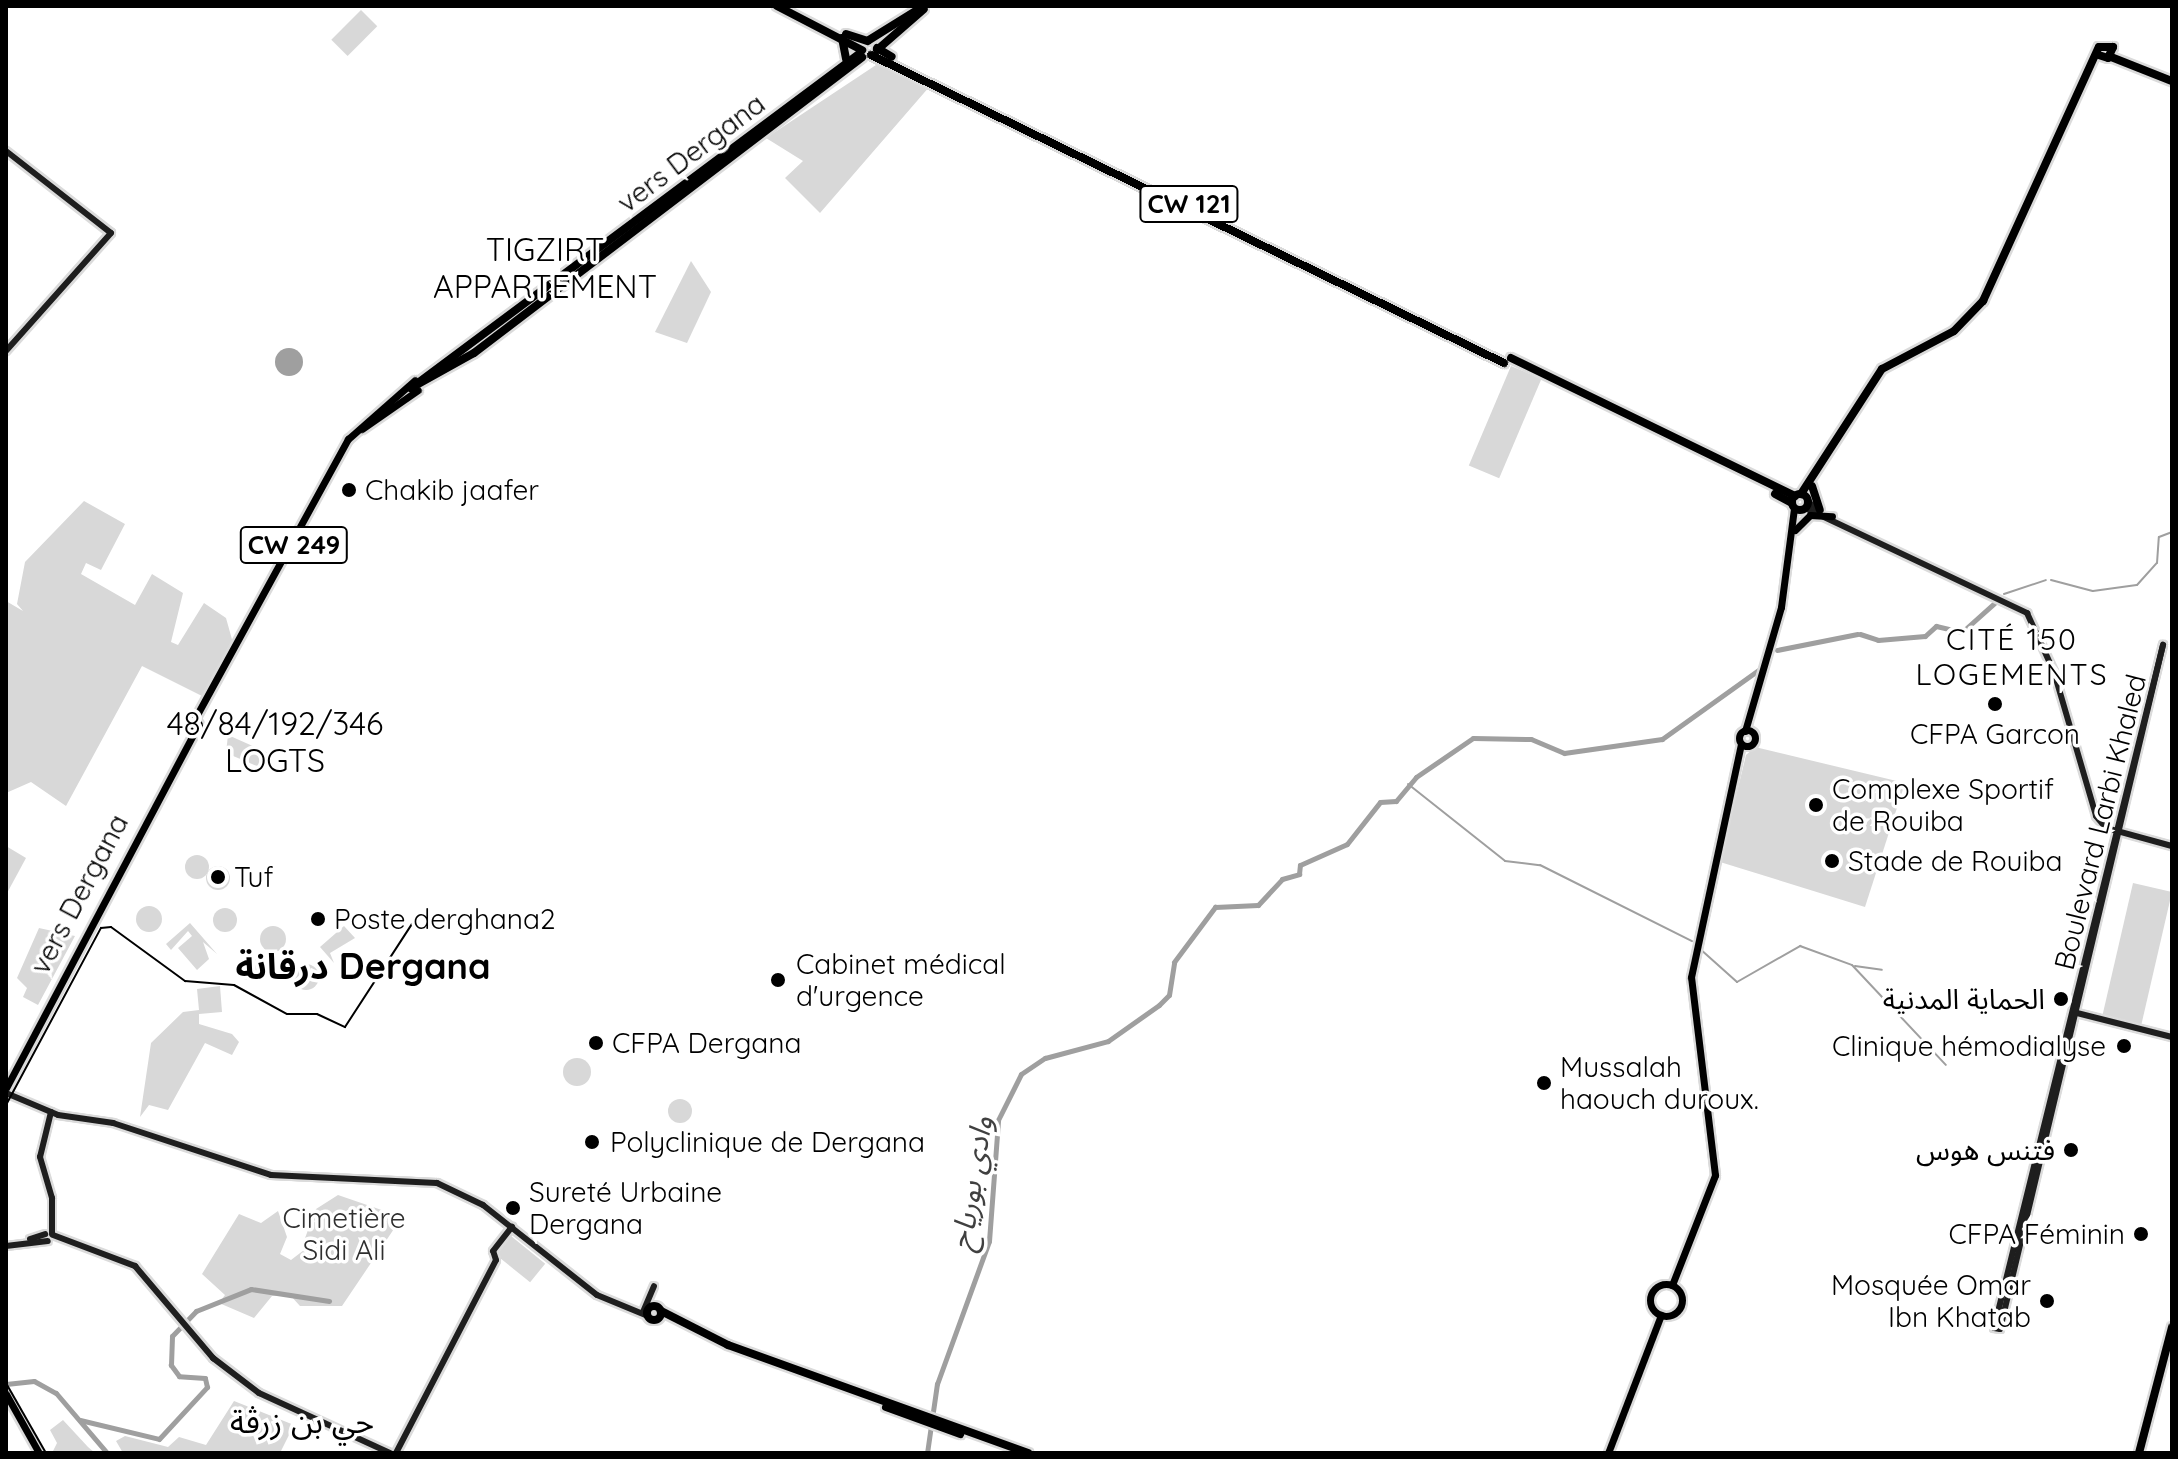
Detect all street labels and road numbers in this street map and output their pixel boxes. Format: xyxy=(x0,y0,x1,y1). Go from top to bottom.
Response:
street label: vers Dergana xyxy=(611,87,771,219)
road number: CW 121 xyxy=(1139,182,1239,226)
road number: CW 249 xyxy=(238,523,350,567)
street label: Boulevard Larbi Khaled xyxy=(2047,671,2153,973)
street label: vers Dergana xyxy=(23,808,135,980)

